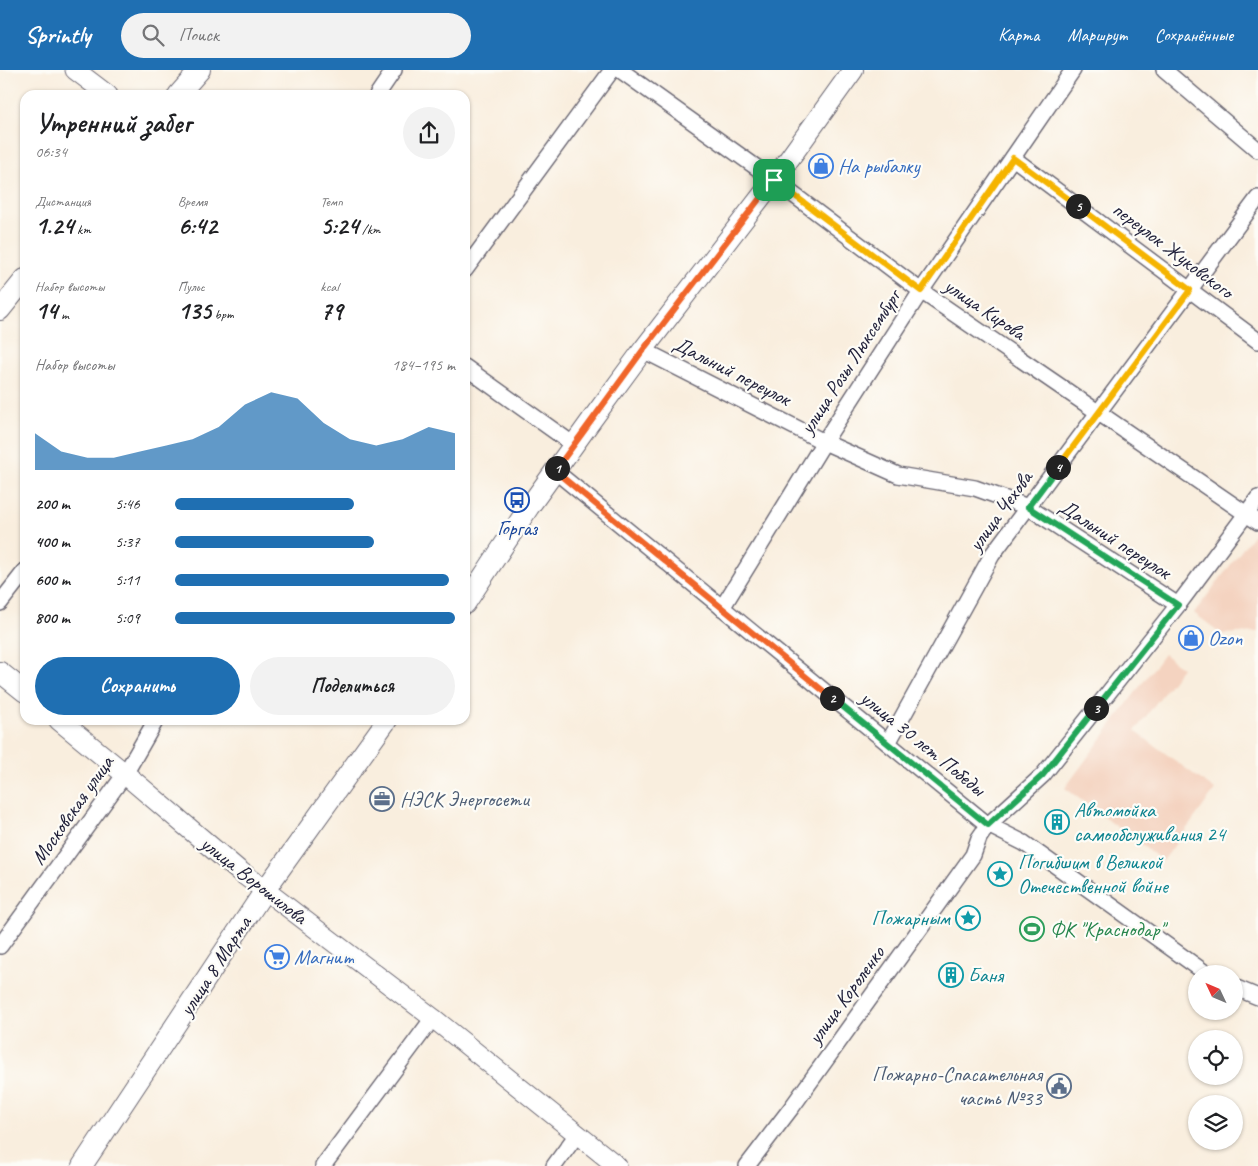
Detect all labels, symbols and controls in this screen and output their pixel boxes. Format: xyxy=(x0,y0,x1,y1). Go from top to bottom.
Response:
search box xyxy=(121,13,471,58)
text: Sprintly xyxy=(25,20,91,50)
icon: search xyxy=(139,21,167,49)
text: Поиск xyxy=(179,23,219,47)
text: Карта xyxy=(998,24,1039,46)
text: Маршрут xyxy=(1067,24,1127,46)
text: Сохранённые xyxy=(1155,24,1233,46)
text: Утренний забег xyxy=(35,105,191,140)
button: share xyxy=(403,107,455,159)
text: 06:34 xyxy=(35,142,67,162)
shop icon: На рыбалку xyxy=(808,153,834,179)
place label: На рыбалку xyxy=(838,153,921,179)
pin xyxy=(753,159,795,201)
icon: arrive xyxy=(760,166,788,194)
text: Дистанция xyxy=(35,193,91,210)
text: Время xyxy=(178,193,207,210)
text: Темп xyxy=(320,193,343,210)
pin: 5 xyxy=(1066,194,1090,218)
street label: переулок Жуковского xyxy=(1107,196,1241,305)
text: 5 xyxy=(1075,198,1082,215)
text: 1.24 xyxy=(35,210,74,242)
text: 6:42 xyxy=(178,210,217,242)
text: 5:24 xyxy=(320,210,359,242)
text: km xyxy=(74,221,91,238)
text: /km xyxy=(359,221,380,238)
street label: улица Кирова xyxy=(938,271,1033,347)
text: Набор высоты xyxy=(35,278,104,295)
text: Пульс xyxy=(178,278,205,295)
text: kcal xyxy=(320,278,339,295)
street label: улица Розы Люксембург xyxy=(793,282,908,440)
text: 14 xyxy=(35,295,58,327)
text: 135 xyxy=(178,295,211,327)
text: 79 xyxy=(320,295,342,327)
text: m xyxy=(58,306,69,323)
text: bpm xyxy=(211,306,234,323)
street label: Дальний переулок xyxy=(669,330,797,413)
text: Набор высоты xyxy=(35,355,114,375)
text: 184–195 m xyxy=(392,355,455,375)
pin: 4 xyxy=(1046,454,1070,480)
pin: 1 xyxy=(544,456,570,480)
text: 4 xyxy=(1055,459,1062,476)
text: 1 xyxy=(554,460,561,477)
street label: улица Чехова xyxy=(961,464,1039,558)
bus stop icon: Горгаз xyxy=(504,487,530,513)
street label: Дальний переулок xyxy=(1054,493,1178,586)
text: 200 m xyxy=(35,494,70,514)
text: 5:46 xyxy=(115,494,140,514)
place label: Горгаз xyxy=(497,515,539,541)
text: 400 m xyxy=(35,532,70,552)
text: 5:37 xyxy=(115,532,140,552)
text: 600 m xyxy=(35,570,70,590)
text: 5:11 xyxy=(115,570,140,590)
text: 800 m xyxy=(35,608,70,628)
text: 5:09 xyxy=(115,608,140,628)
shop icon: Ozon xyxy=(1178,625,1204,651)
place label: Ozon xyxy=(1208,625,1243,651)
button: Сохранить xyxy=(35,657,240,715)
button: Поделиться xyxy=(250,657,455,715)
street label: улица 30 лет Победы xyxy=(854,683,992,802)
pin: 2 xyxy=(820,686,844,710)
text: 2 xyxy=(829,690,836,707)
pin: 3 xyxy=(1084,696,1108,720)
text: 3 xyxy=(1093,700,1100,717)
street label: Московская улица xyxy=(25,749,120,870)
office icon: НЭСК Энергосети xyxy=(369,786,395,812)
place label: НЭСК Энергосети xyxy=(400,786,530,812)
place label: Автомойка самообслуживания 24 xyxy=(1074,797,1228,847)
building icon: Автомойка самообслуживания 24 xyxy=(1044,809,1070,835)
street label: улица Ворошилова xyxy=(194,829,314,931)
place label: Погибшим в Великой Отечественной войне xyxy=(1018,849,1170,899)
place icon: Погибшим в Великой Отечественной войне xyxy=(987,861,1013,887)
place label: Пожарным xyxy=(872,905,951,931)
place icon: Пожарным xyxy=(955,905,981,931)
street label: улица 8 Марта xyxy=(172,910,258,1022)
sports icon: ФК "Краснодар" xyxy=(1019,916,1045,942)
place label: ФК "Краснодар" xyxy=(1050,916,1168,942)
street label: улица Короленко xyxy=(801,940,891,1051)
supermarket icon: Магнит xyxy=(264,944,290,970)
place label: Магнит xyxy=(294,944,355,970)
building icon: Баня xyxy=(938,962,964,988)
place label: Баня xyxy=(968,962,1005,988)
north arrow xyxy=(1188,965,1242,1020)
map controls xyxy=(1188,965,1243,1150)
button: locate xyxy=(1188,1030,1243,1085)
place label: Пожарно-Спасательная часть №33 xyxy=(872,1061,1044,1111)
public building icon: Пожарно-Спасательная часть №33 xyxy=(1046,1073,1072,1099)
button: layers xyxy=(1188,1095,1243,1150)

